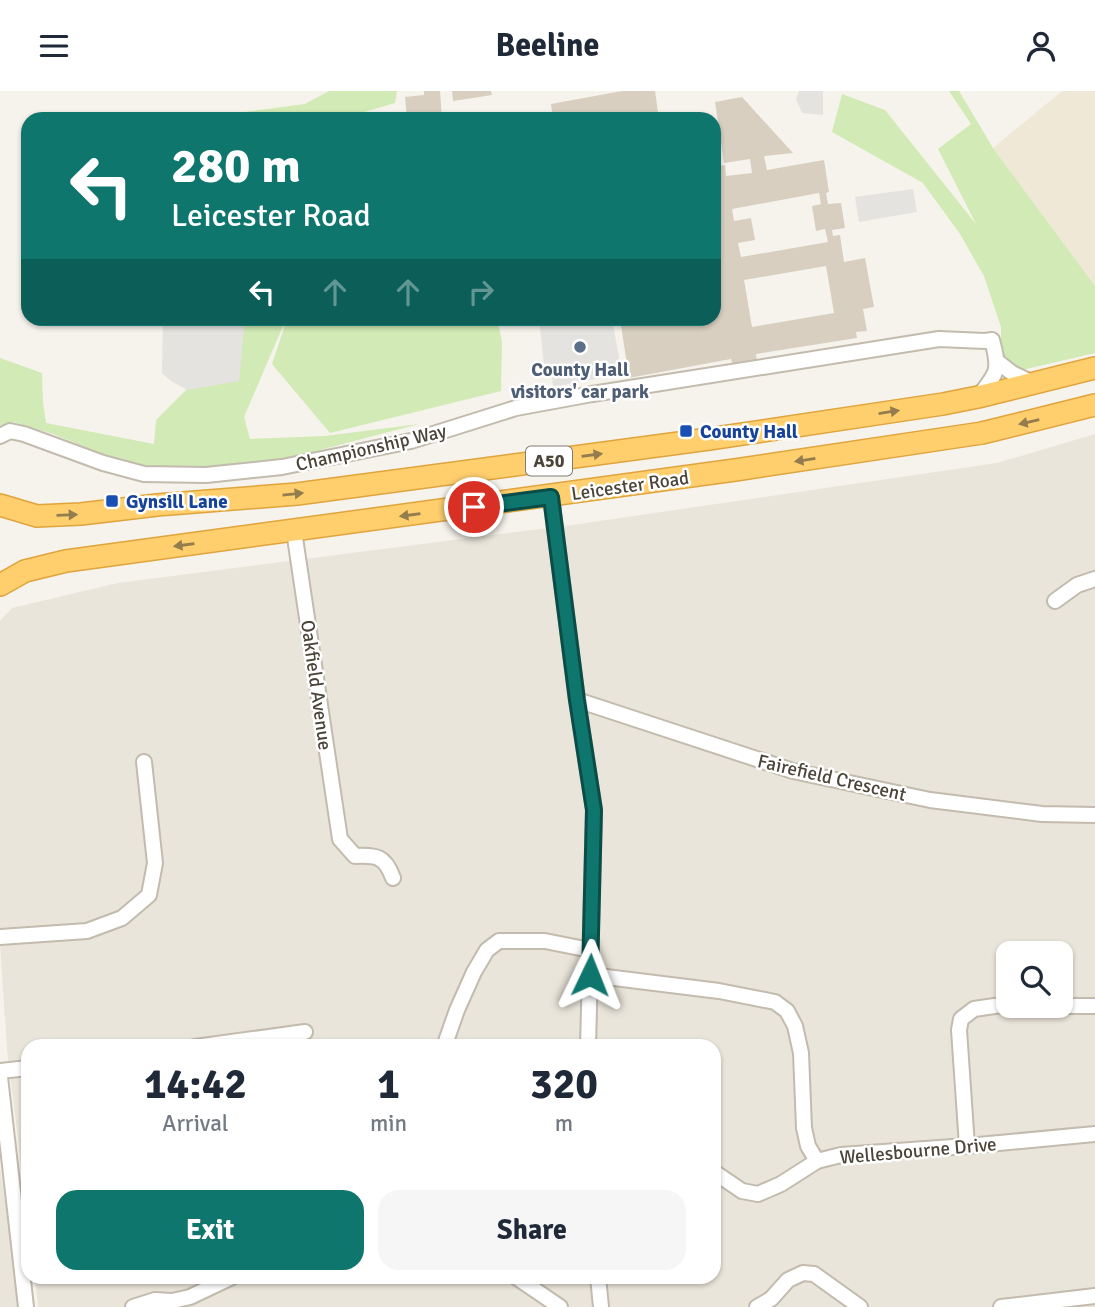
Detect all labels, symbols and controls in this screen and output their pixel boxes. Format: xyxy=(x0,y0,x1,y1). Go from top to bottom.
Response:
text: Beeline xyxy=(496,26,599,65)
icon: menu xyxy=(35,27,73,65)
icon: person xyxy=(1022,27,1060,65)
text: 280 m xyxy=(171,136,301,196)
icon: left xyxy=(56,140,147,231)
text: Leicester Road xyxy=(171,196,371,235)
icon: left xyxy=(243,273,281,311)
icon: ahead xyxy=(316,273,354,311)
icon: ahead xyxy=(389,273,427,311)
icon: right xyxy=(462,273,500,311)
marker: County Hall visitors' car park xyxy=(572,339,588,355)
place label: County Hall visitors' car park xyxy=(510,358,649,404)
one-way arrow xyxy=(879,406,901,417)
one-way arrow xyxy=(1018,416,1040,427)
street label: Championship Way xyxy=(294,419,449,477)
place label: County Hall xyxy=(700,420,798,444)
marker: County Hall xyxy=(678,423,694,439)
road number: A50 xyxy=(526,447,572,475)
one-way arrow xyxy=(581,450,603,461)
one-way arrow xyxy=(794,454,816,465)
street label: Leicester Road xyxy=(570,466,691,506)
pin xyxy=(444,477,504,537)
one-way arrow xyxy=(282,488,304,499)
icon: arrive xyxy=(455,488,493,526)
place label: Gynsill Lane xyxy=(126,490,228,514)
marker: Gynsill Lane xyxy=(104,493,120,509)
one-way arrow xyxy=(56,509,78,520)
one-way arrow xyxy=(398,510,420,521)
one-way arrow xyxy=(173,540,195,551)
street label: Oakfield Avenue xyxy=(295,619,337,752)
street label: Fairefield Crescent xyxy=(755,749,909,807)
position arrow xyxy=(553,938,627,1012)
map controls xyxy=(996,941,1073,1018)
button: search xyxy=(996,941,1073,1018)
text: 14:42 xyxy=(144,1059,247,1110)
text: 1 xyxy=(377,1059,400,1110)
text: 320 xyxy=(530,1059,598,1110)
text: Arrival xyxy=(162,1109,229,1138)
text: min xyxy=(370,1109,407,1138)
text: m xyxy=(555,1109,573,1138)
street label: Wellesbourne Drive xyxy=(839,1132,998,1170)
button: Exit xyxy=(56,1190,364,1270)
button: Share xyxy=(378,1190,686,1270)

